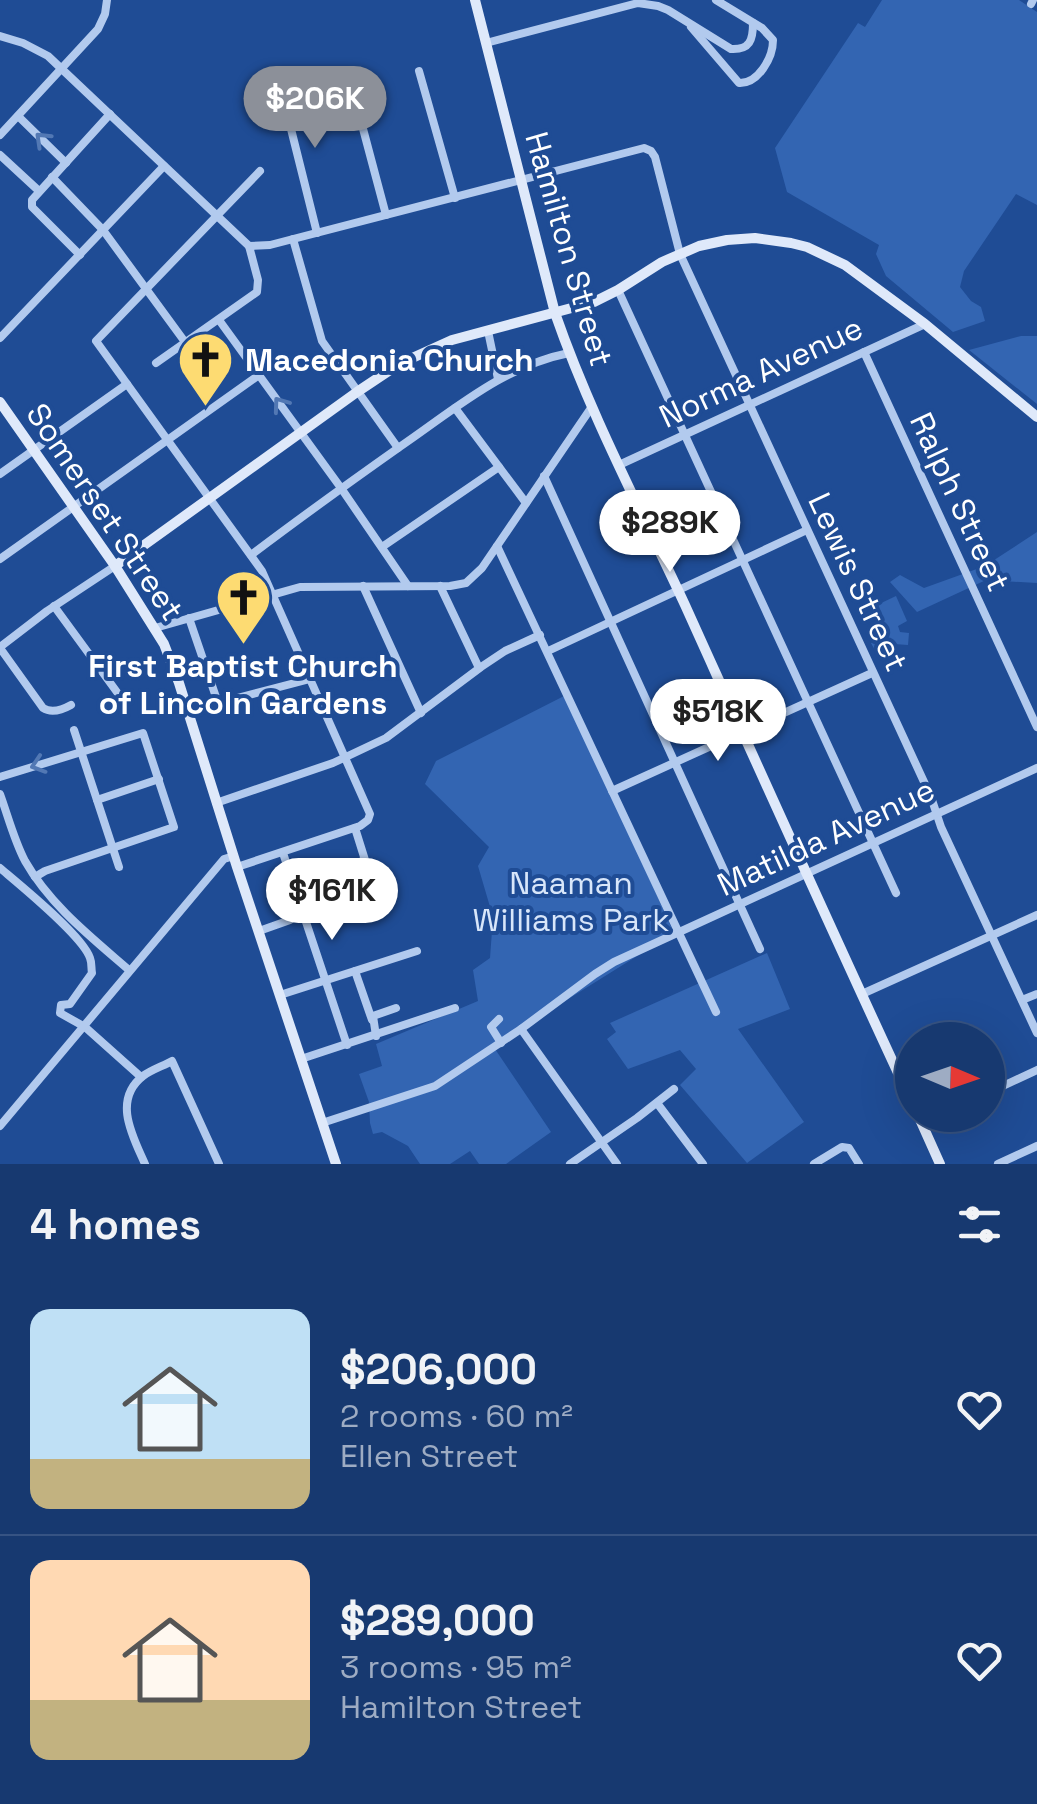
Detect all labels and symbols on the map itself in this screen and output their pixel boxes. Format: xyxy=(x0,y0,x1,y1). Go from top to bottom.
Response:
pin: $206K xyxy=(245,66,385,151)
street label: Hamilton Street xyxy=(516,127,622,371)
one-way arrow xyxy=(35,133,53,151)
street label: Norma Avenue xyxy=(653,307,869,437)
church icon: Macedonia Church xyxy=(176,330,236,409)
place label: Macedonia Church xyxy=(245,340,534,380)
street label: Somerset Street xyxy=(18,396,192,628)
one-way arrow xyxy=(274,397,292,415)
street label: Ralph Street xyxy=(901,406,1019,598)
street label: Lewis Street xyxy=(799,486,917,678)
pin: $289K xyxy=(600,490,740,575)
church icon: First Baptist Church of Lincoln Gardens xyxy=(213,567,273,646)
place label: First Baptist Church of Lincoln Gardens xyxy=(88,646,398,723)
pin: $518K xyxy=(648,679,788,764)
one-way arrow xyxy=(30,753,47,774)
street label: Matilda Avenue xyxy=(711,769,941,905)
pin: $161K xyxy=(262,858,402,943)
park label: Naaman Williams Park xyxy=(473,863,669,940)
north arrow xyxy=(895,1022,1005,1132)

